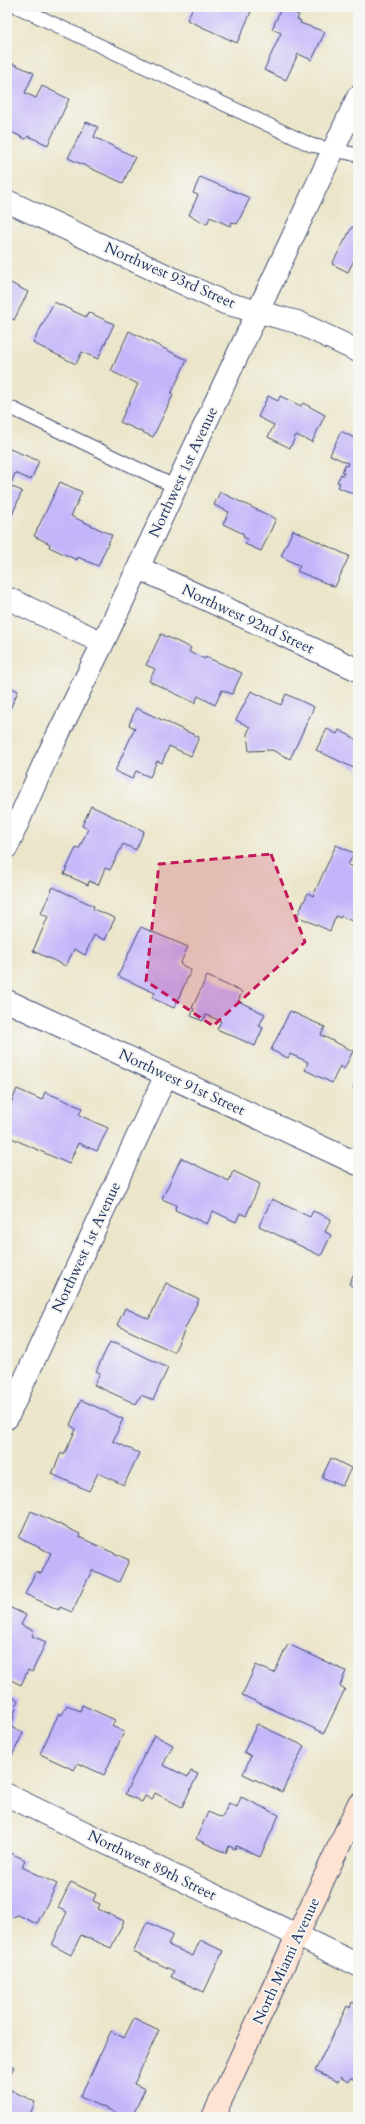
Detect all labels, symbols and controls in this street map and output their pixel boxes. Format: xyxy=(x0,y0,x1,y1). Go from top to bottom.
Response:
street label: Northwest 93rd Street xyxy=(102,237,239,313)
street label: Northwest 1st Avenue xyxy=(144,403,222,541)
street label: Northwest 92nd Street xyxy=(179,580,318,659)
street label: Northwest 91st Street xyxy=(116,1044,249,1120)
street label: Northwest 1st Avenue xyxy=(47,1178,125,1316)
street label: Northwest 89th Street xyxy=(85,1825,220,1905)
street label: North Miami Avenue xyxy=(248,1894,324,2028)

